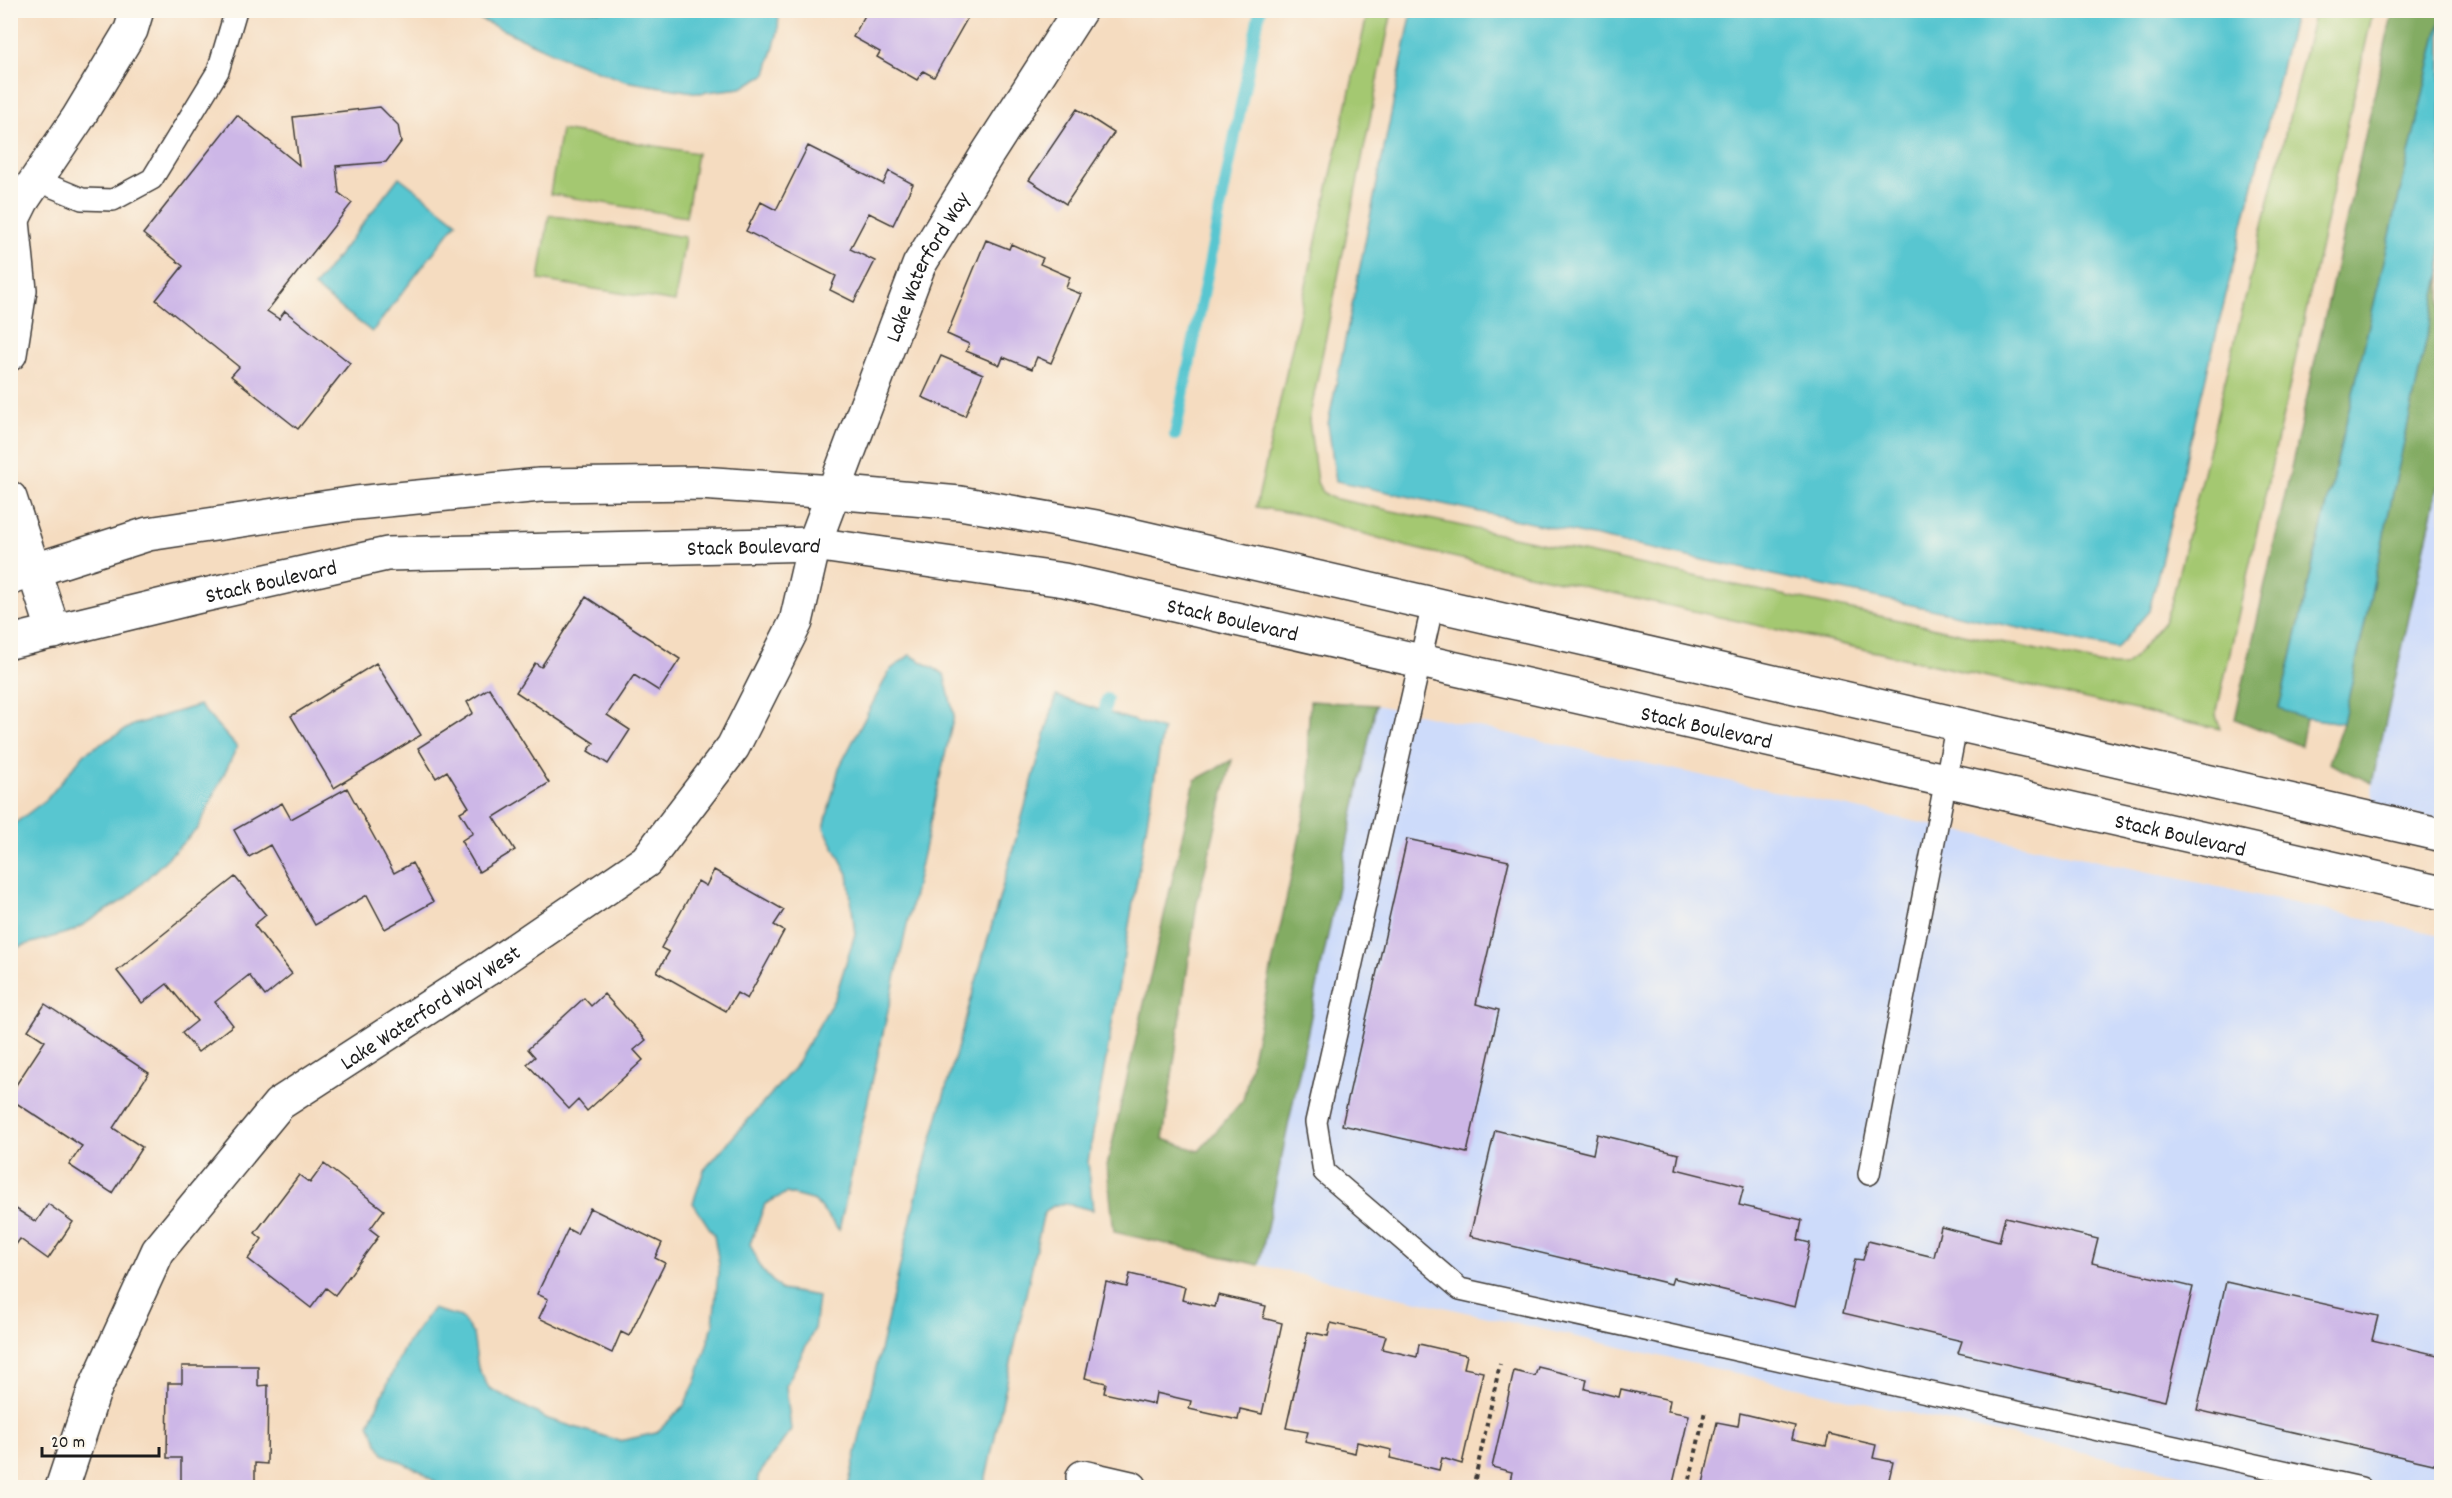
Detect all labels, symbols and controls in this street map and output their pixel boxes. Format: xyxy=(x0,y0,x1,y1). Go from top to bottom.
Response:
street label: Lake Waterford Way xyxy=(879,186,980,347)
street label: Stack Boulevard xyxy=(687,532,822,566)
street label: Stack Boulevard xyxy=(203,554,340,613)
street label: Stack Boulevard xyxy=(1163,592,1301,652)
street label: Stack Boulevard xyxy=(1637,699,1775,759)
street label: Stack Boulevard xyxy=(2111,807,2249,867)
street label: Lake Waterford Way West xyxy=(335,939,528,1079)
scale bar xyxy=(42,1420,159,1458)
text: 20 m xyxy=(51,1431,85,1456)

